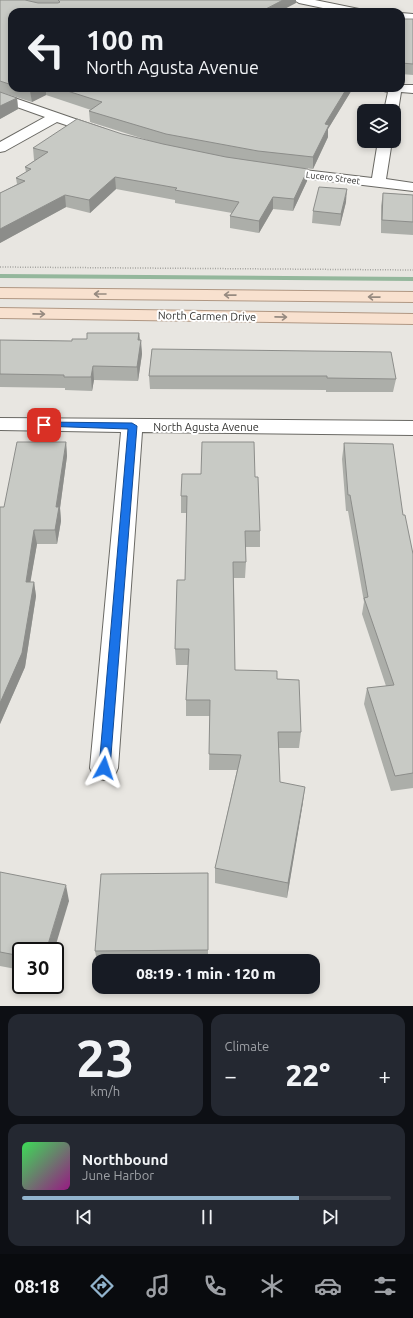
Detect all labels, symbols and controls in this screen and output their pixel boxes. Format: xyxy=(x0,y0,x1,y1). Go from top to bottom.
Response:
icon: left xyxy=(20,24,72,76)
text: 100 m xyxy=(86,24,164,55)
text: North Agusta Avenue xyxy=(86,57,259,77)
map controls xyxy=(357,104,401,148)
button: layers xyxy=(357,104,401,148)
street label: Lucero Street xyxy=(305,170,361,186)
one-way arrow xyxy=(94,290,107,298)
one-way arrow xyxy=(224,291,237,299)
one-way arrow xyxy=(368,293,381,301)
street label: North Carmen Drive xyxy=(158,309,256,323)
one-way arrow xyxy=(32,310,45,318)
one-way arrow xyxy=(274,313,287,321)
pin xyxy=(27,408,61,442)
icon: arrive xyxy=(33,414,55,436)
street label: North Agusta Avenue xyxy=(153,421,259,433)
position arrow xyxy=(83,747,125,789)
speed limit sign: 30 xyxy=(12,942,64,994)
text: 08:19 · 1 min · 120 m xyxy=(136,965,276,982)
text: 23 xyxy=(76,1029,135,1087)
text: Climate xyxy=(225,1039,269,1053)
text: 22° xyxy=(285,1058,330,1092)
text: − xyxy=(225,1063,237,1088)
text: + xyxy=(379,1063,391,1088)
text: km/h xyxy=(90,1084,120,1098)
text: Northbound xyxy=(82,1151,168,1168)
text: June Harbor xyxy=(82,1168,154,1182)
icon: previous xyxy=(73,1206,95,1228)
icon: pause xyxy=(196,1206,218,1228)
icon: next xyxy=(319,1206,341,1228)
icon: directions xyxy=(88,1272,116,1300)
icon: music xyxy=(144,1272,172,1300)
icon: phone xyxy=(201,1272,229,1300)
icon: climate xyxy=(258,1272,286,1300)
icon: car xyxy=(314,1272,342,1300)
icon: filters xyxy=(371,1272,399,1300)
text: 08:18 xyxy=(14,1276,59,1296)

